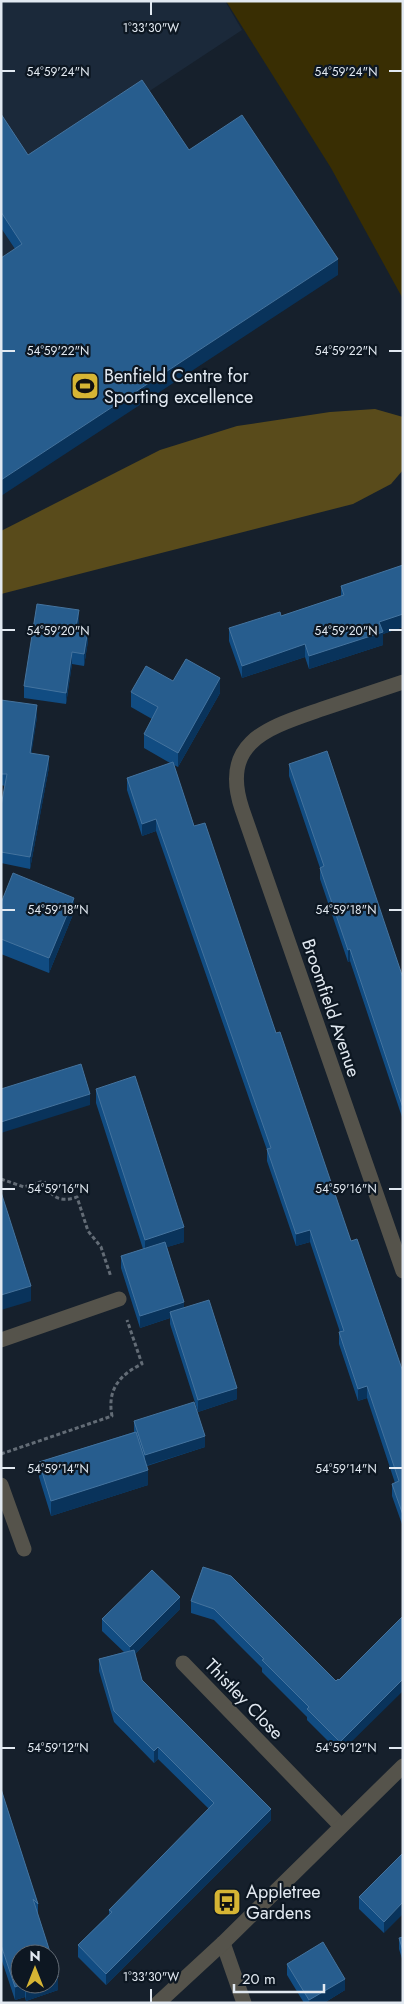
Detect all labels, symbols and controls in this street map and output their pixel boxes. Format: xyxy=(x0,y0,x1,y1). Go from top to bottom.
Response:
text: 1°33'30"W xyxy=(123,19,179,37)
text: 54°59'24"N xyxy=(27,63,89,81)
text: 54°59'24"N xyxy=(315,63,377,81)
text: 54°59'22"N xyxy=(27,342,89,360)
text: 54°59'22"N xyxy=(315,342,377,360)
place label: Benfield Centre for Sporting excellence xyxy=(104,363,253,410)
sports icon: Benfield Centre for Sporting excellence xyxy=(70,371,100,401)
text: 54°59'20"N xyxy=(26,622,90,640)
text: 54°59'20"N xyxy=(314,622,378,640)
text: 54°59'18"N xyxy=(27,901,89,919)
text: 54°59'18"N xyxy=(315,901,377,919)
street label: Broomfield Avenue xyxy=(295,935,367,1081)
text: 54°59'16"N xyxy=(27,1180,89,1198)
text: 54°59'16"N xyxy=(315,1180,377,1198)
text: 54°59'14"N xyxy=(27,1460,89,1478)
text: 54°59'14"N xyxy=(315,1460,377,1478)
street label: Thistley Close xyxy=(199,1653,289,1745)
text: 54°59'12"N xyxy=(27,1739,89,1757)
text: 54°59'12"N xyxy=(315,1739,377,1757)
place label: Appletree Gardens xyxy=(246,1879,321,1926)
bus stop icon: Appletree Gardens xyxy=(212,1887,242,1917)
north arrow xyxy=(10,1944,60,1994)
text: N xyxy=(29,1946,41,1966)
scale bar xyxy=(234,1962,324,1994)
text: 1°33'30"W xyxy=(123,1968,179,1986)
text: 20 m xyxy=(242,1968,276,1990)

